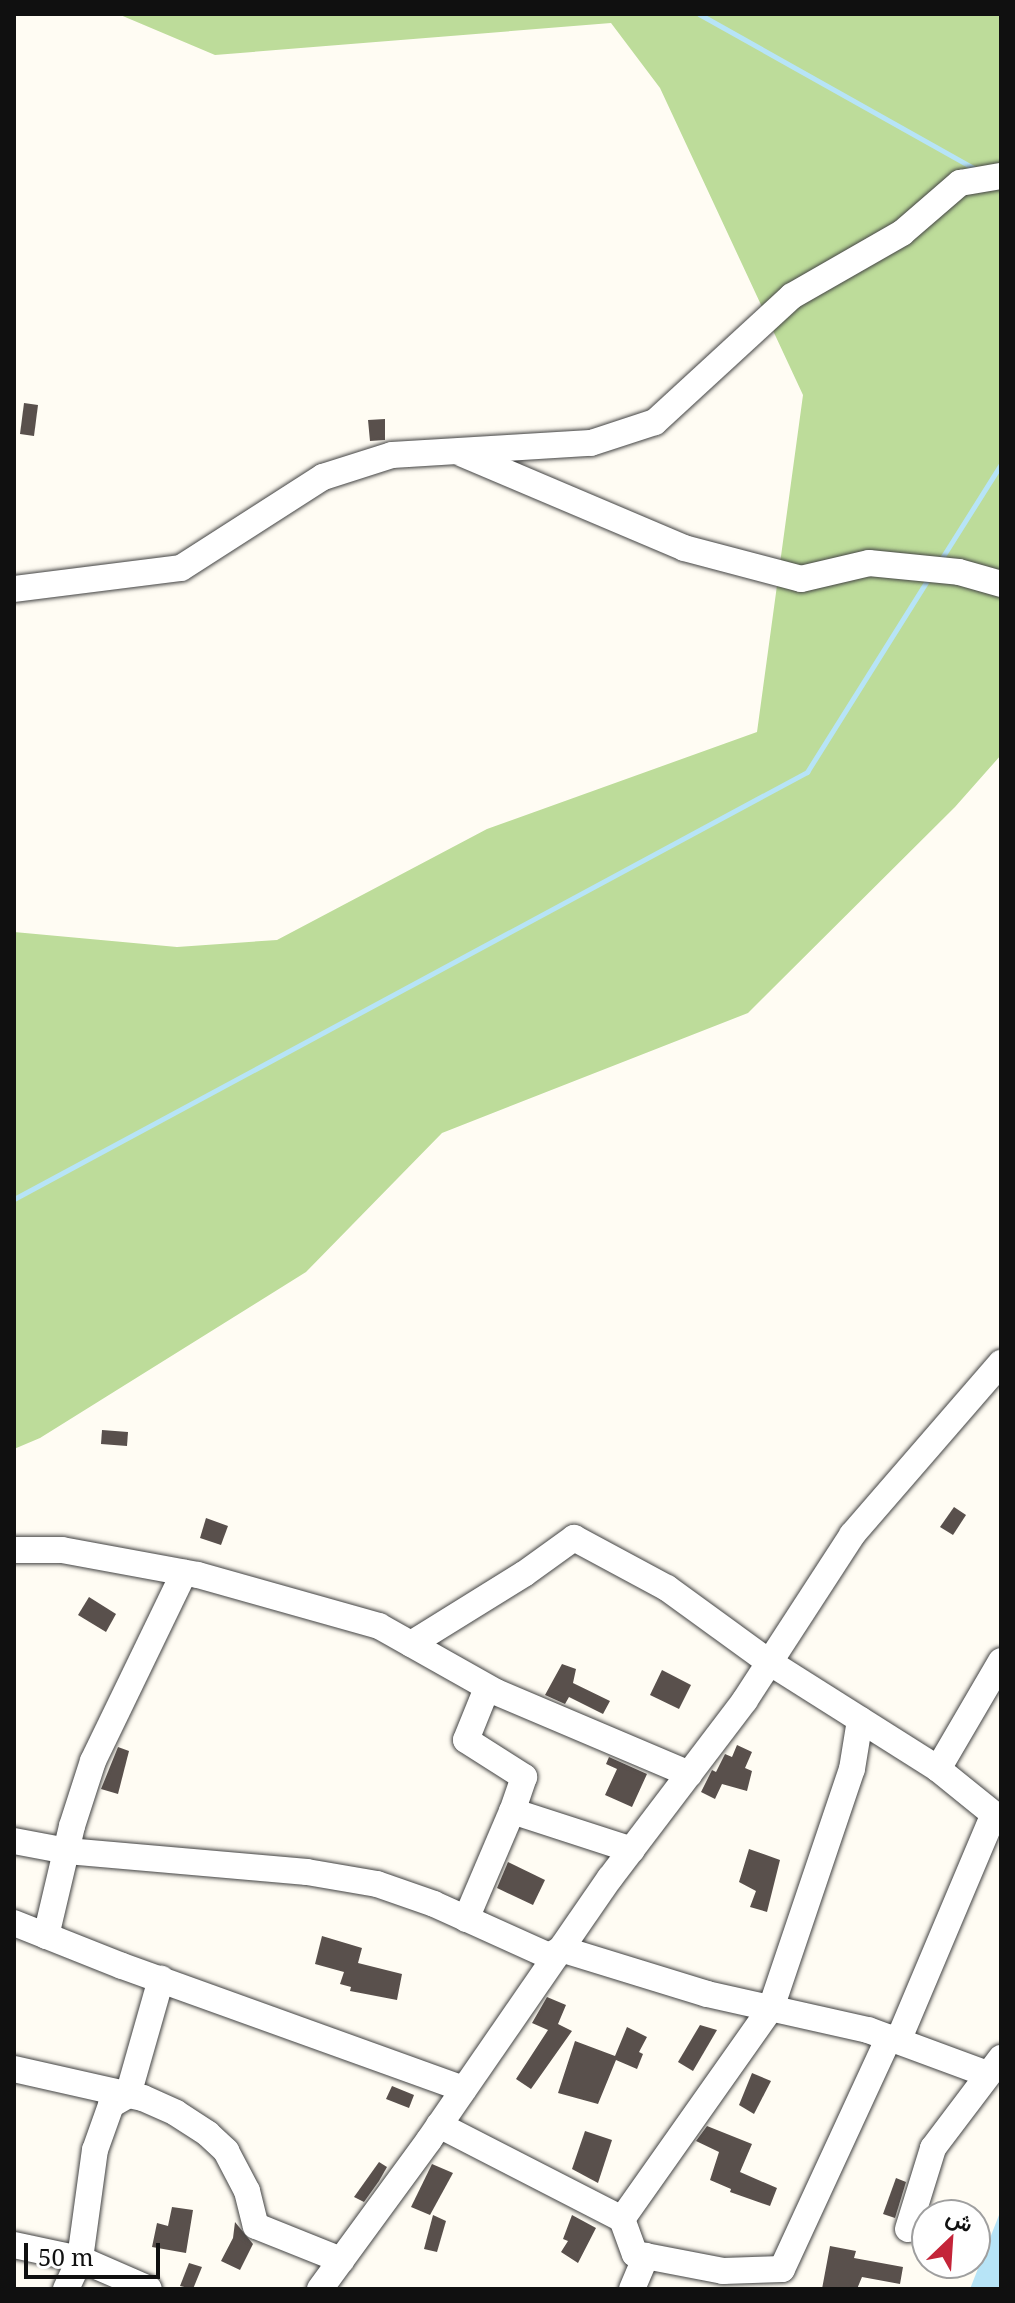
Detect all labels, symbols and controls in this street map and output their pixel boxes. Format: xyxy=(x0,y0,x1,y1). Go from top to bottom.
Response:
north arrow xyxy=(911,2199,991,2279)
text: ش xyxy=(942,2200,979,2238)
scale bar xyxy=(28,2227,164,2277)
text: 50 m xyxy=(38,2240,94,2273)

